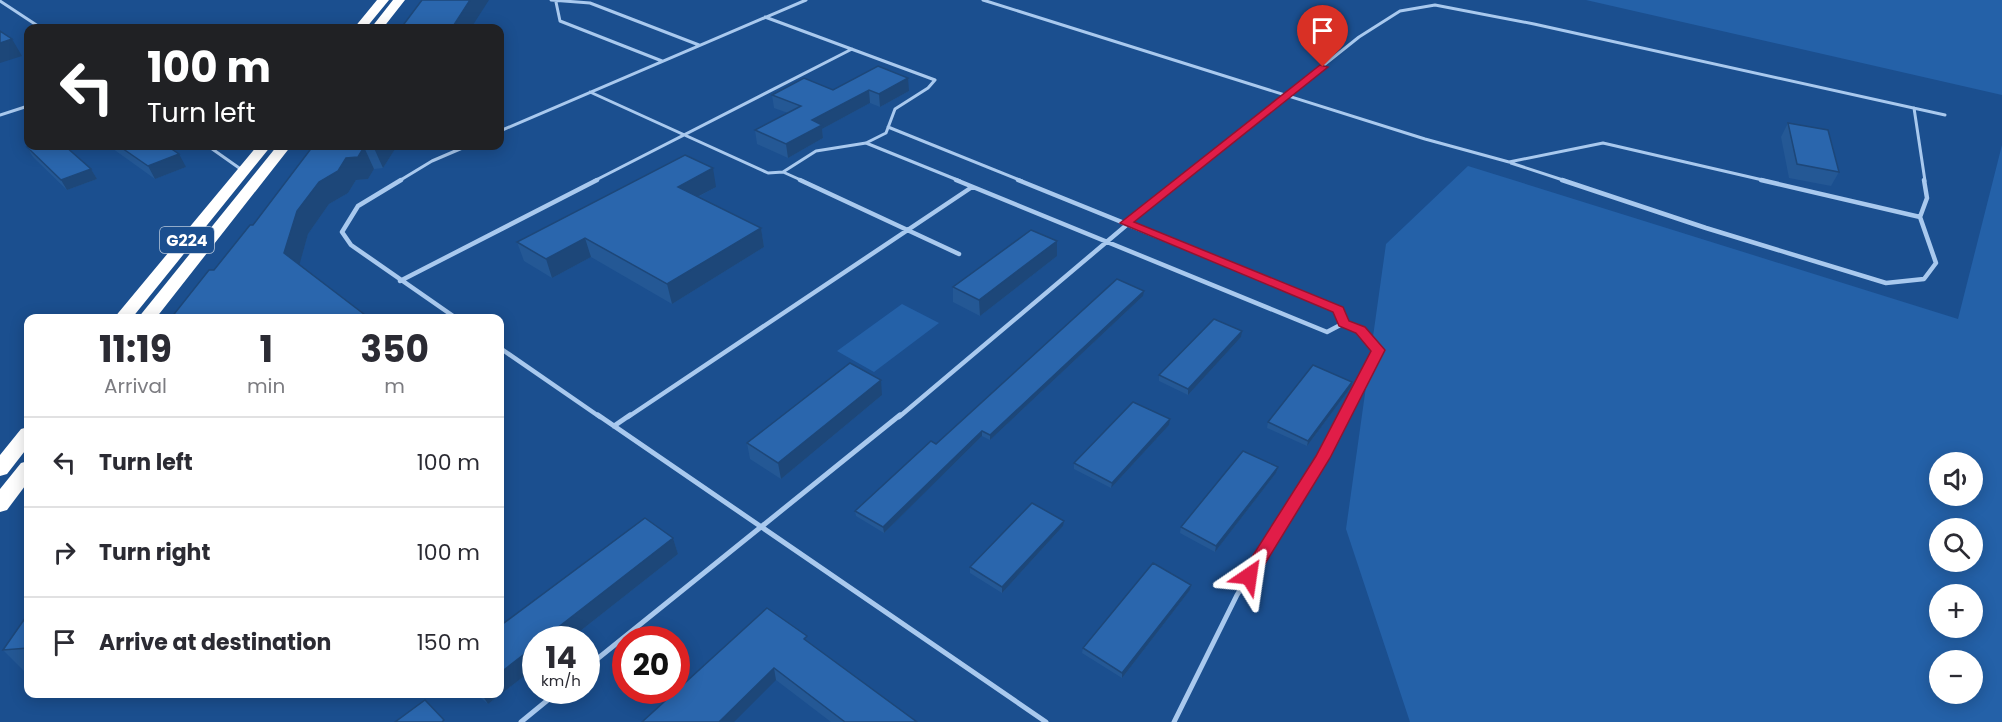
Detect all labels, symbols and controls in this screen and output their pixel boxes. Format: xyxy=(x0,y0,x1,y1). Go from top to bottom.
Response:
pin xyxy=(1297,5,1348,67)
icon: arrive xyxy=(1306,14,1339,47)
text: 100 m xyxy=(147,38,271,97)
icon: left xyxy=(48,48,126,126)
text: Turn left xyxy=(147,94,256,131)
road number: G224 xyxy=(160,227,214,253)
text: 11:19 xyxy=(99,324,172,375)
text: 1 xyxy=(259,324,273,375)
text: 350 xyxy=(360,324,429,375)
text: Arrival xyxy=(104,372,167,400)
text: min xyxy=(247,372,285,400)
text: m xyxy=(384,372,405,400)
icon: left xyxy=(48,446,81,479)
text: Turn left xyxy=(99,447,193,478)
text: 100 m xyxy=(417,447,480,478)
map controls xyxy=(1929,452,1983,704)
button: sound xyxy=(1929,452,1983,506)
button: search xyxy=(1929,518,1983,572)
icon: right xyxy=(48,536,81,569)
text: Turn right xyxy=(99,537,210,568)
text: 100 m xyxy=(417,537,480,568)
position arrow xyxy=(1217,544,1281,608)
button: + xyxy=(1929,584,1983,638)
icon: arrive xyxy=(48,626,81,659)
speed limit sign: 20 xyxy=(612,626,690,704)
text: Arrive at destination xyxy=(99,627,331,658)
text: 150 m xyxy=(417,627,480,658)
text: 14 xyxy=(545,636,577,679)
button: − xyxy=(1929,650,1983,704)
text: km/h xyxy=(541,670,581,691)

